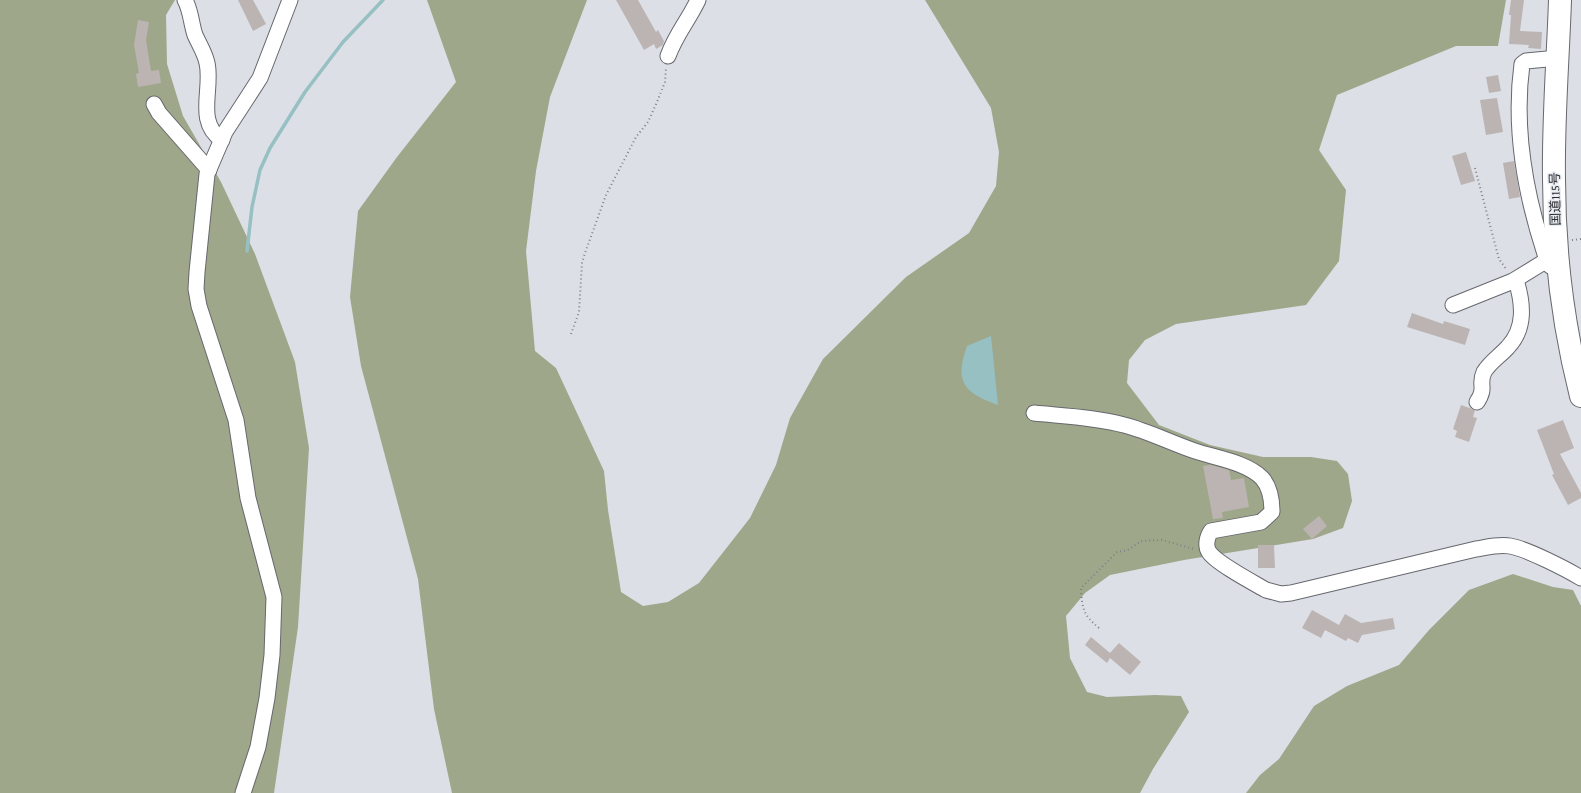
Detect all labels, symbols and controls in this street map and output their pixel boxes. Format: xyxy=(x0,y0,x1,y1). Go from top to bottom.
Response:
street label: 国道115号 xyxy=(1547,172,1563,226)

